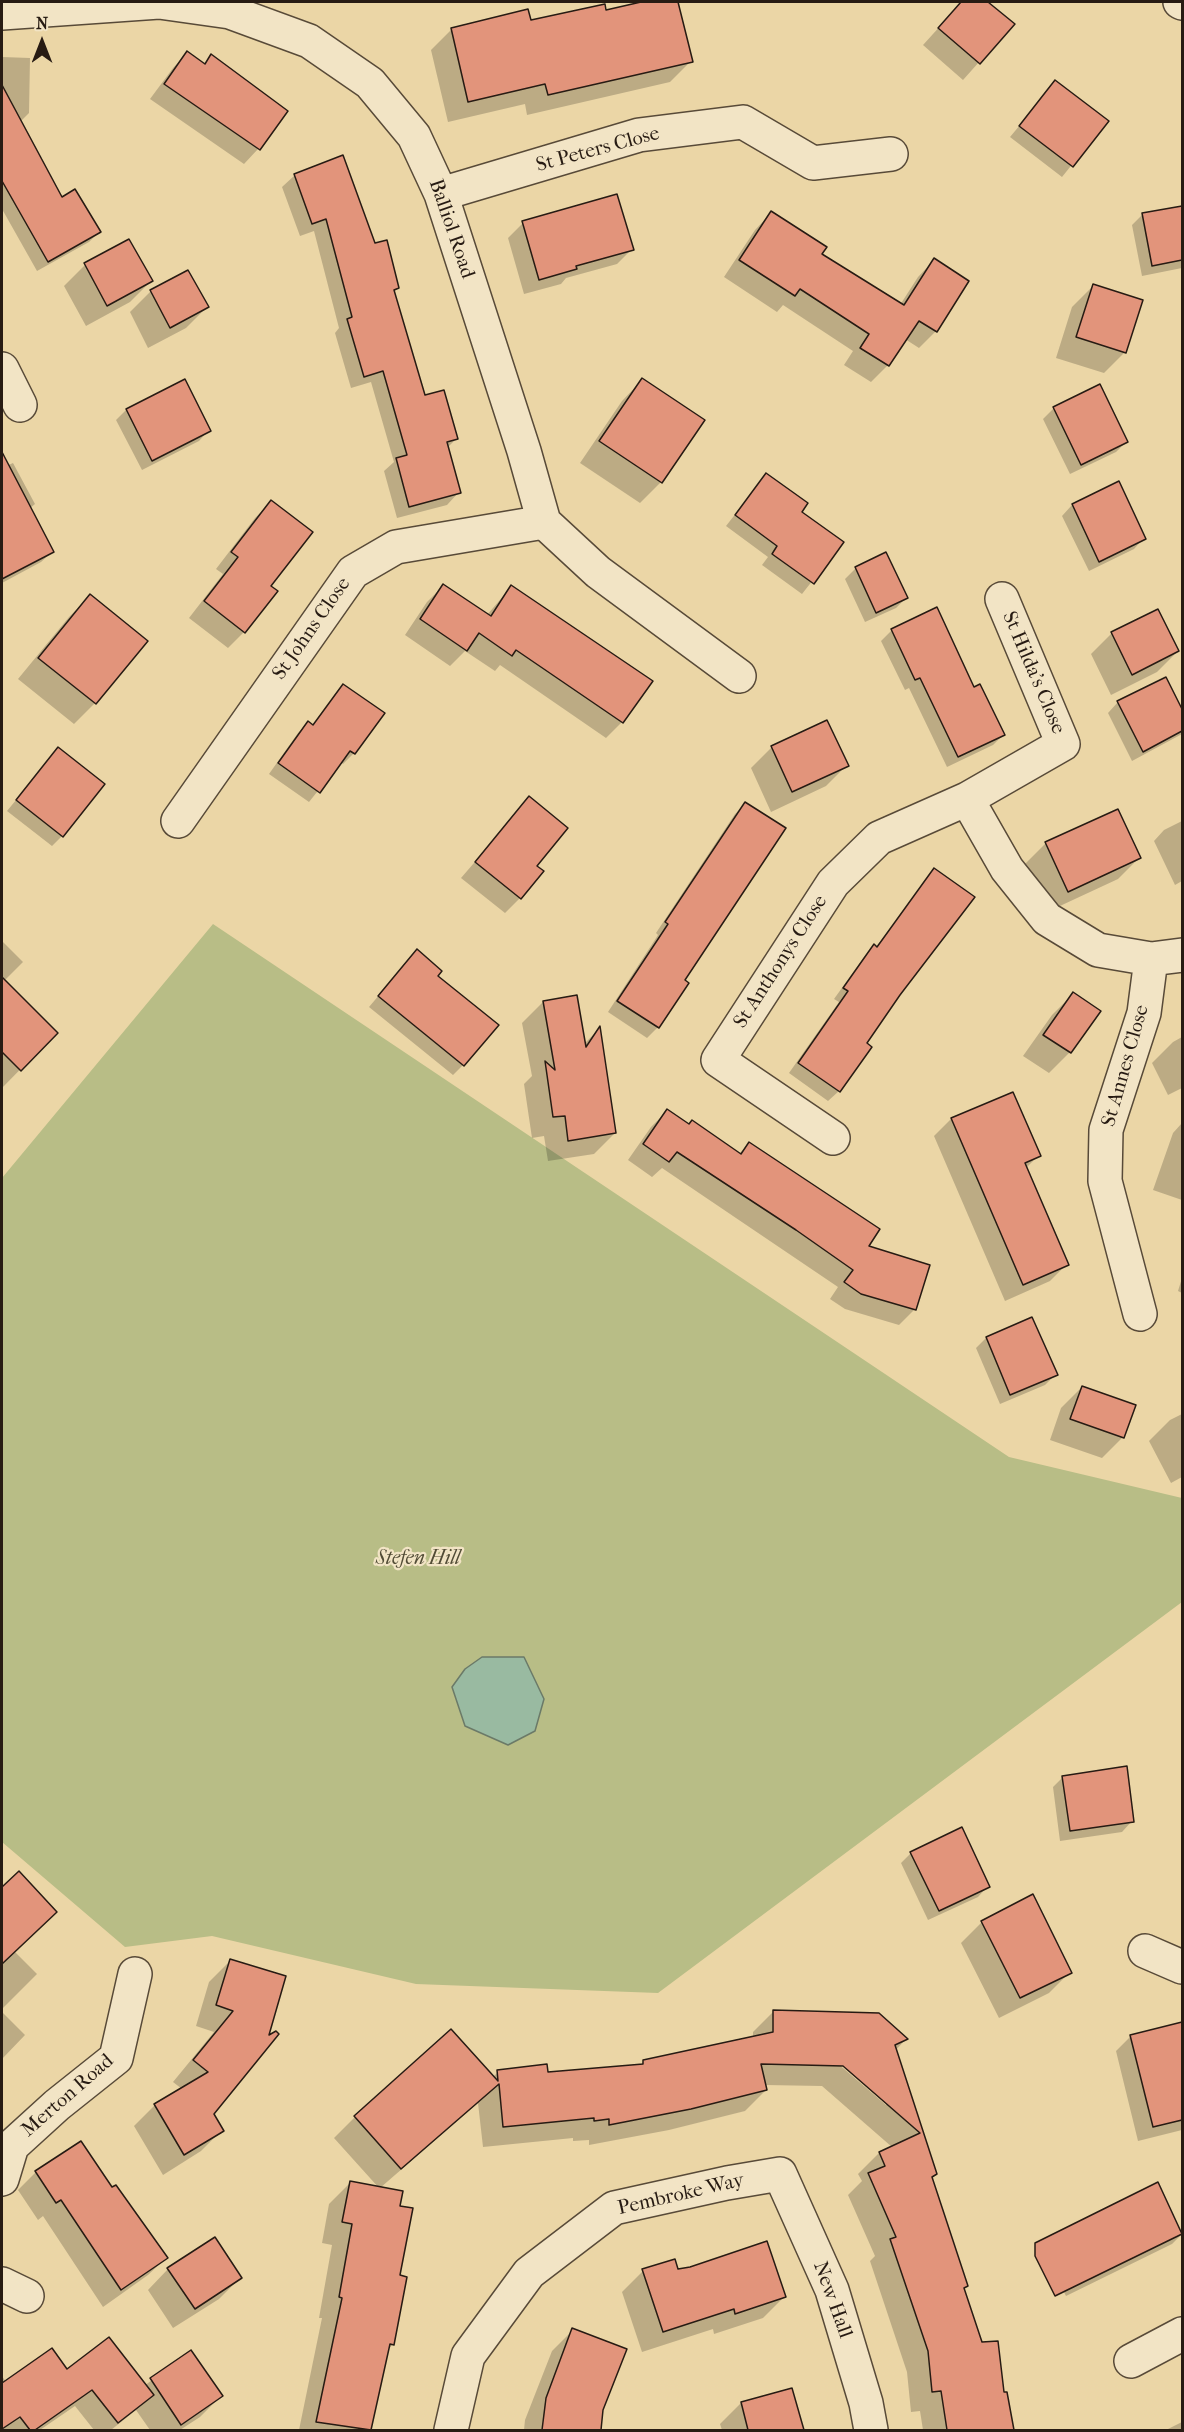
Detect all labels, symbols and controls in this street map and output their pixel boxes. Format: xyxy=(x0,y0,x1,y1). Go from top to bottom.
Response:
north arrow xyxy=(12,12,72,72)
text: N xyxy=(36,14,48,33)
street label: St Peters Close xyxy=(534,122,662,178)
street label: Balliol Road xyxy=(423,176,479,282)
street label: St Johns Close xyxy=(268,573,356,685)
street label: St Hilda's Close xyxy=(996,608,1070,738)
street label: St Anthonys Close xyxy=(729,891,833,1033)
street label: St Annes Close xyxy=(1097,1002,1155,1130)
park label: Stefen Hill xyxy=(376,1547,460,1571)
street label: Merton Road xyxy=(17,2050,119,2142)
street label: Pembroke Way xyxy=(616,2169,746,2221)
street label: New Hall xyxy=(807,2258,857,2342)

